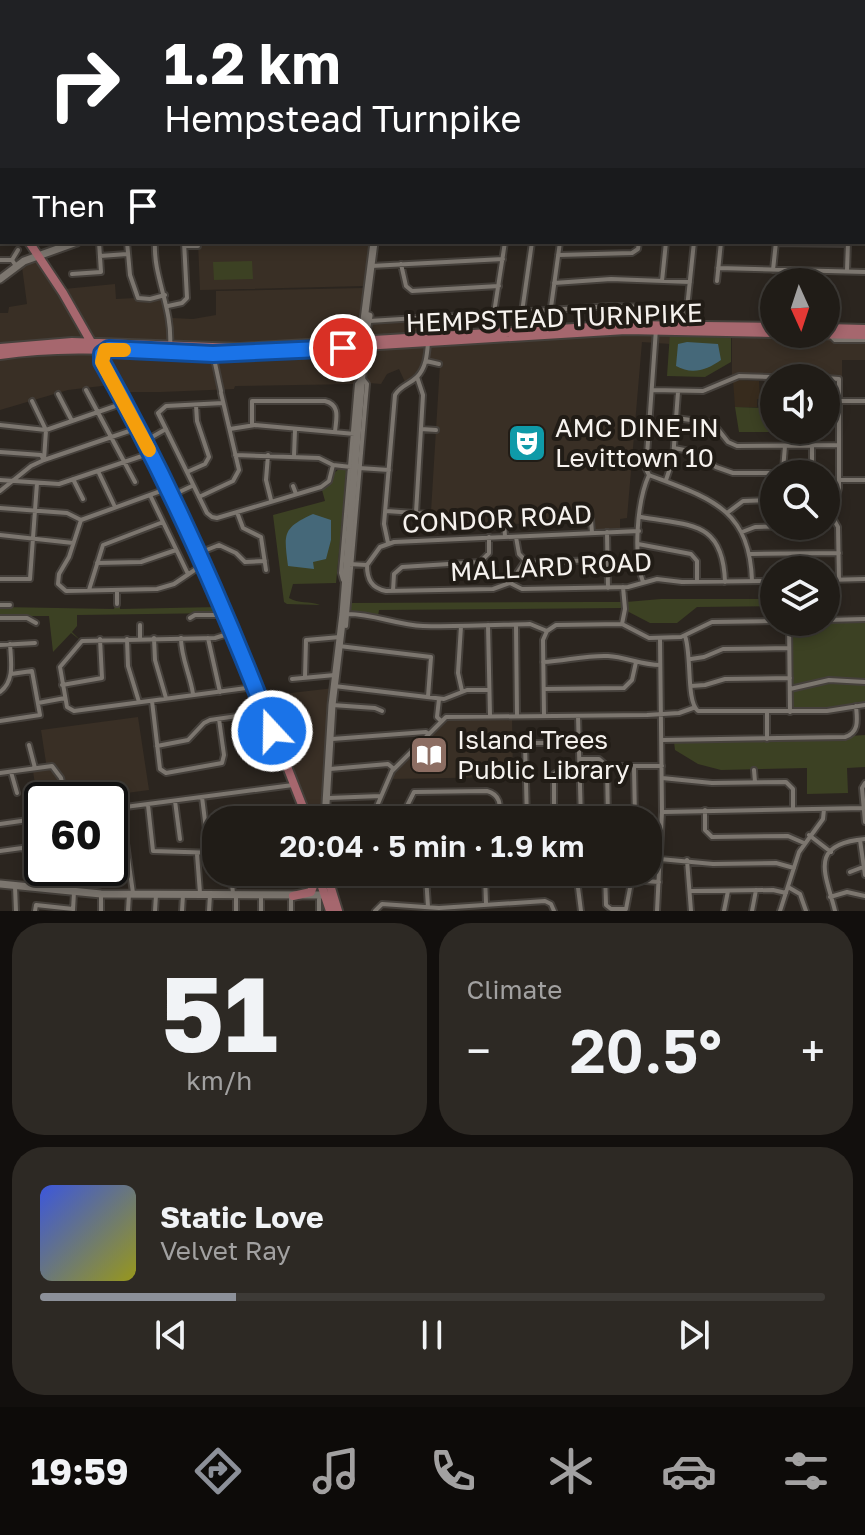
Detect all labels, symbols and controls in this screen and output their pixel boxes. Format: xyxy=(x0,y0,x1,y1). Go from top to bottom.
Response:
text: 1.2 km xyxy=(164,29,340,96)
icon: right xyxy=(32,32,136,136)
text: Hempstead Turnpike xyxy=(164,97,521,140)
icon: arrive xyxy=(121,184,165,228)
text: Then xyxy=(32,188,105,224)
north arrow xyxy=(760,268,840,348)
map controls xyxy=(760,268,840,636)
street label: HEMPSTEAD TURNPIKE xyxy=(405,297,703,338)
pin xyxy=(309,314,377,382)
icon: arrive xyxy=(321,326,365,370)
button: sound xyxy=(760,364,840,444)
place label: AMC DINE-IN Levittown 10 xyxy=(555,412,719,473)
theatre icon: AMC DINE-IN Levittown 10 xyxy=(506,422,548,464)
button: search xyxy=(760,460,840,540)
street label: CONDOR ROAD xyxy=(401,498,593,539)
street label: MALLARD ROAD xyxy=(449,546,653,587)
button: layers xyxy=(760,556,840,636)
position arrow xyxy=(230,689,314,773)
place label: Island Trees Public Library xyxy=(457,724,630,785)
library icon: Island Trees Public Library xyxy=(408,734,450,776)
speed limit sign: 60 xyxy=(24,782,128,886)
text: 20:04 · 5 min · 1.9 km xyxy=(279,828,585,864)
text: 51 xyxy=(161,950,278,1075)
text: Climate xyxy=(467,974,562,1005)
text: 20.5° xyxy=(570,1014,722,1086)
text: − xyxy=(467,1024,491,1077)
text: + xyxy=(801,1024,825,1077)
text: km/h xyxy=(186,1065,252,1096)
text: Static Love xyxy=(160,1199,324,1235)
text: Velvet Ray xyxy=(160,1235,291,1266)
icon: previous xyxy=(149,1313,193,1357)
icon: pause xyxy=(410,1313,454,1357)
icon: next xyxy=(672,1313,716,1357)
icon: directions xyxy=(190,1443,246,1499)
icon: music xyxy=(308,1443,364,1499)
icon: phone xyxy=(425,1443,481,1499)
icon: climate xyxy=(543,1443,599,1499)
icon: car xyxy=(661,1443,717,1499)
icon: filters xyxy=(778,1443,834,1499)
text: 19:59 xyxy=(31,1450,129,1493)

